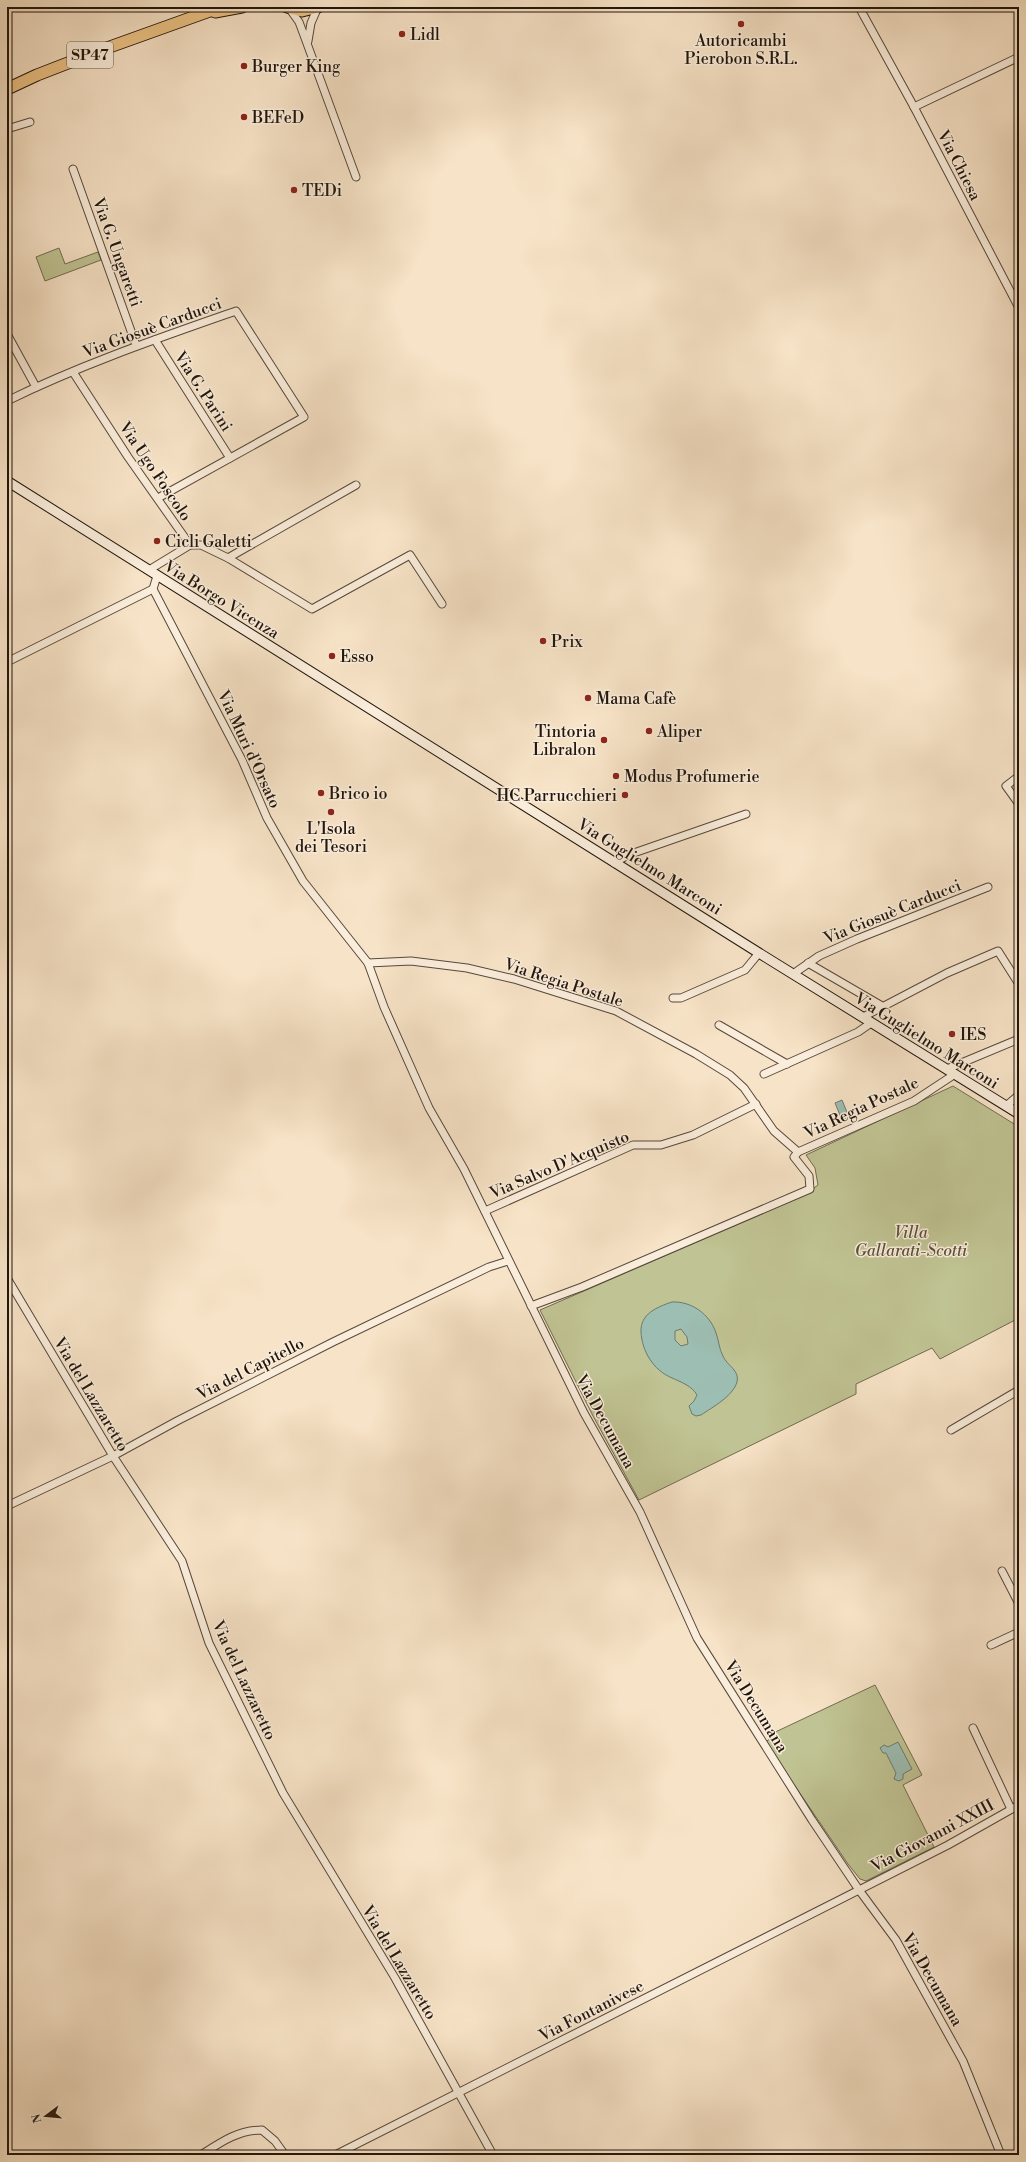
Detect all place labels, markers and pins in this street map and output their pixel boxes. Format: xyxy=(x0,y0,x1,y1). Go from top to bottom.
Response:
marker: Autoricambi Pierobon S.R.L. xyxy=(736,19,746,29)
place label: Lidl xyxy=(410,25,440,45)
marker: Lidl xyxy=(397,29,407,39)
place label: Autoricambi Pierobon S.R.L. xyxy=(684,31,798,69)
place label: Burger King xyxy=(251,57,341,77)
marker: Burger King xyxy=(239,61,249,71)
place label: BEFeD xyxy=(251,108,304,128)
marker: BEFeD xyxy=(239,112,249,122)
place label: TEDi xyxy=(302,181,342,201)
marker: TEDi xyxy=(289,185,299,195)
place label: Cicli Galetti xyxy=(165,532,252,552)
marker: Cicli Galetti xyxy=(152,536,162,546)
place label: Prix xyxy=(551,632,583,652)
marker: Prix xyxy=(538,636,548,646)
place label: Esso xyxy=(340,647,374,667)
marker: Esso xyxy=(327,651,337,661)
place label: Mama Cafè xyxy=(596,689,676,709)
marker: Mama Cafè xyxy=(583,693,593,703)
place label: Tintoria Libralon xyxy=(533,722,597,760)
place label: Aliper xyxy=(656,722,702,742)
marker: Aliper xyxy=(644,726,654,736)
marker: Tintoria Libralon xyxy=(599,735,609,745)
place label: Modus Profumerie xyxy=(624,767,760,787)
marker: Modus Profumerie xyxy=(611,771,621,781)
place label: Brico io xyxy=(328,784,387,804)
place label: HC Parrucchieri xyxy=(497,786,617,806)
marker: Brico io xyxy=(316,788,326,798)
marker: HC Parrucchieri xyxy=(620,790,630,800)
marker: L'Isola dei Tesori xyxy=(326,807,336,817)
place label: L'Isola dei Tesori xyxy=(295,819,367,857)
place label: IES xyxy=(960,1025,986,1045)
marker: IES xyxy=(947,1029,957,1039)

